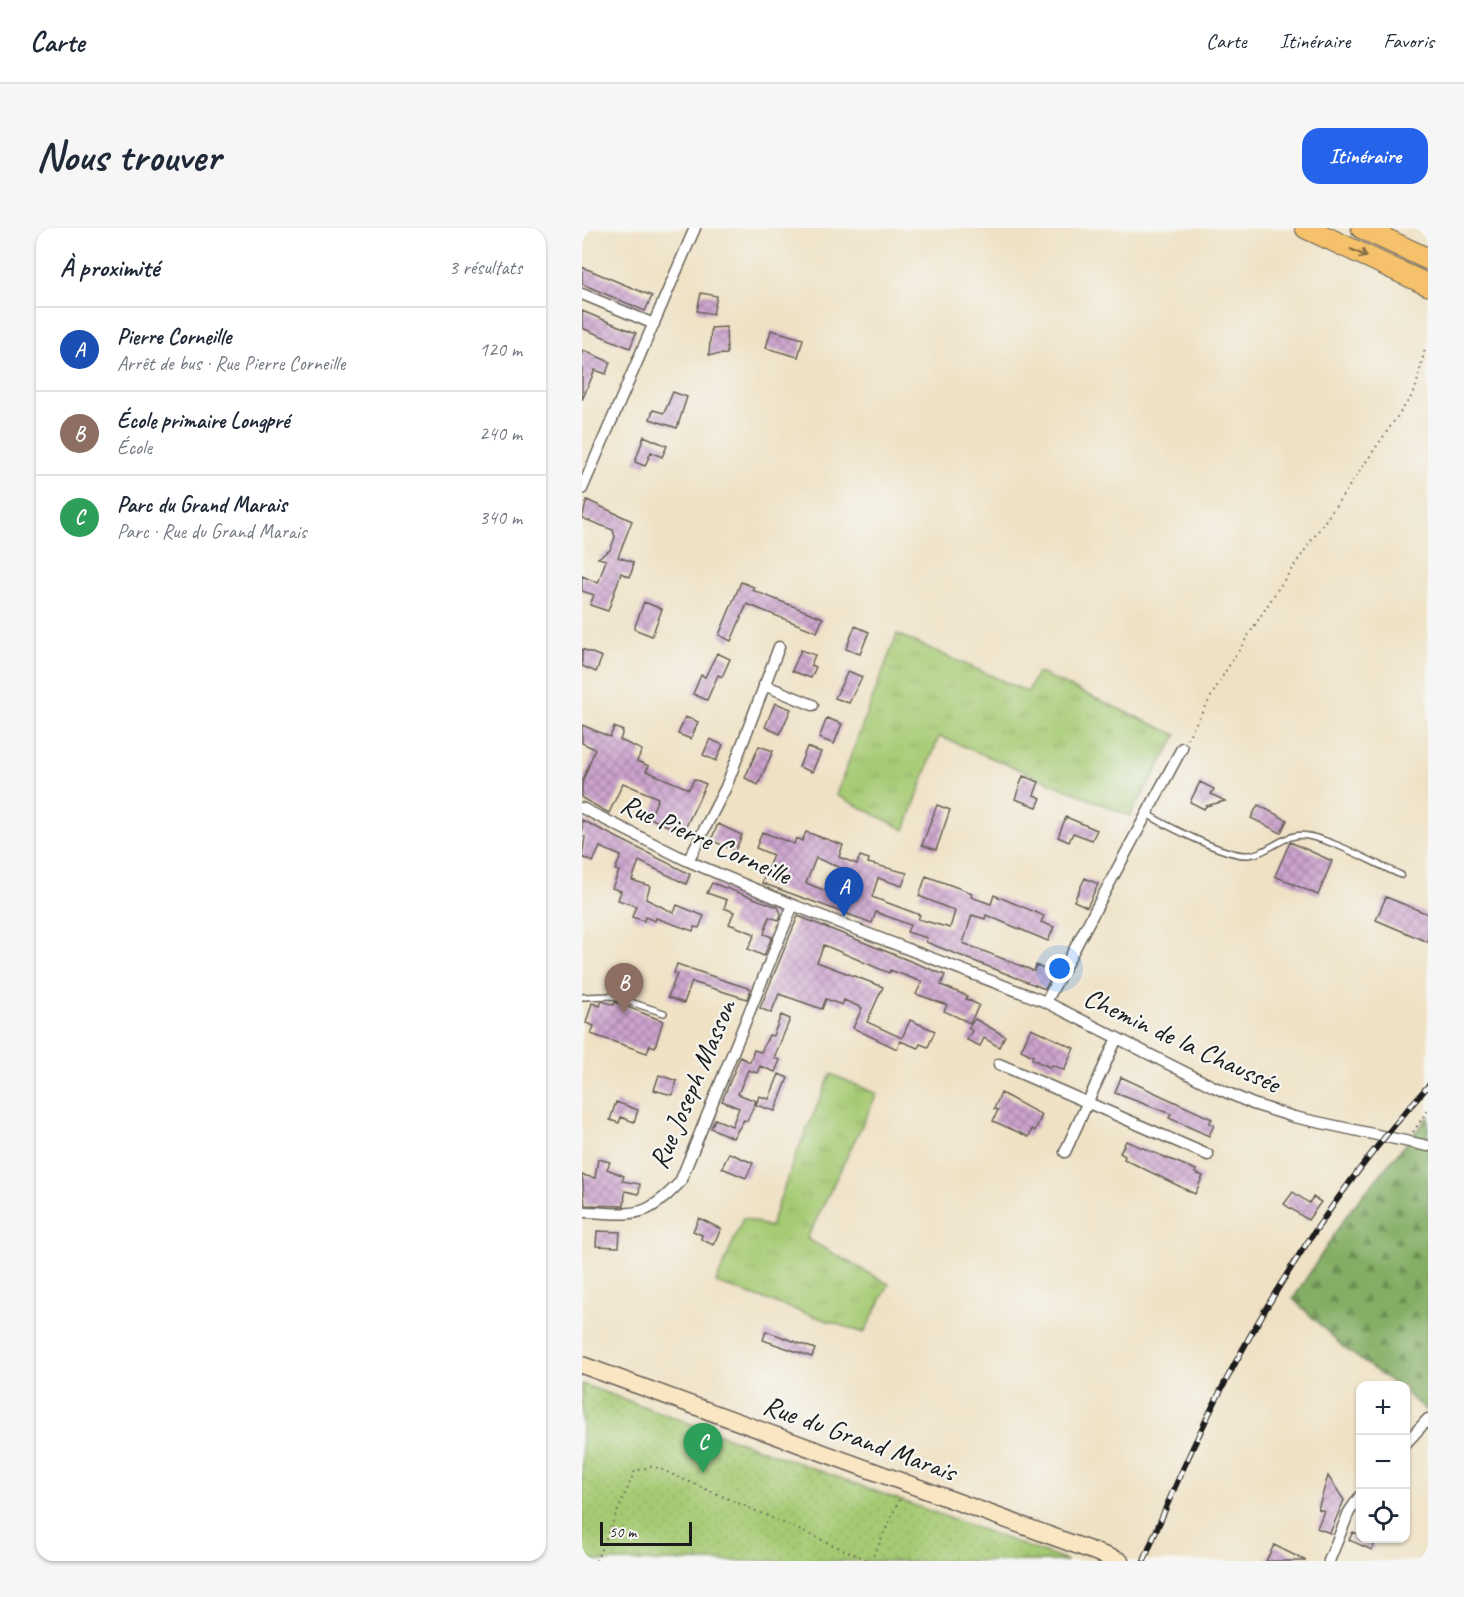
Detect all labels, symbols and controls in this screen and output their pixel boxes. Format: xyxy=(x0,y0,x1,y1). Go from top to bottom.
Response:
text: Carte xyxy=(30,24,85,59)
text: Carte xyxy=(1206,28,1247,54)
text: Itinéraire xyxy=(1280,28,1350,54)
text: Favoris xyxy=(1383,28,1434,54)
button: Itinéraire xyxy=(1302,128,1428,184)
text: Nous trouver xyxy=(36,130,220,183)
one-way arrow xyxy=(1349,247,1367,259)
text: À proximité xyxy=(60,251,159,284)
text: 3 résultats xyxy=(449,255,522,280)
text: Pierre Corneille xyxy=(117,323,231,351)
text: A xyxy=(74,337,85,362)
text: 120 m xyxy=(479,337,522,362)
text: Arrêt de bus · Rue Pierre Corneille xyxy=(117,351,345,376)
text: École primaire Longpré xyxy=(117,407,289,435)
text: B xyxy=(74,421,85,446)
text: 240 m xyxy=(479,421,522,446)
text: École xyxy=(117,435,152,460)
text: Parc du Grand Marais xyxy=(117,491,287,519)
text: C xyxy=(75,505,84,530)
text: 340 m xyxy=(479,505,522,530)
text: Parc · Rue du Grand Marais xyxy=(117,519,307,544)
street label: Rue Pierre Corneille xyxy=(615,786,798,893)
pin: A xyxy=(824,868,864,917)
your location xyxy=(1045,954,1074,983)
pin: B xyxy=(604,964,644,1013)
street label: Chemin de la Chaussée xyxy=(1078,979,1287,1102)
street label: Rue Joseph Masson xyxy=(641,993,744,1174)
map controls xyxy=(1356,1381,1410,1543)
button: + xyxy=(1356,1381,1410,1435)
street label: Rue du Grand Marais xyxy=(759,1387,963,1490)
pin: C xyxy=(684,1424,722,1473)
button: − xyxy=(1356,1435,1410,1489)
button: locate xyxy=(1356,1489,1410,1543)
scale bar xyxy=(600,1519,692,1546)
text: 50 m xyxy=(609,1522,636,1542)

